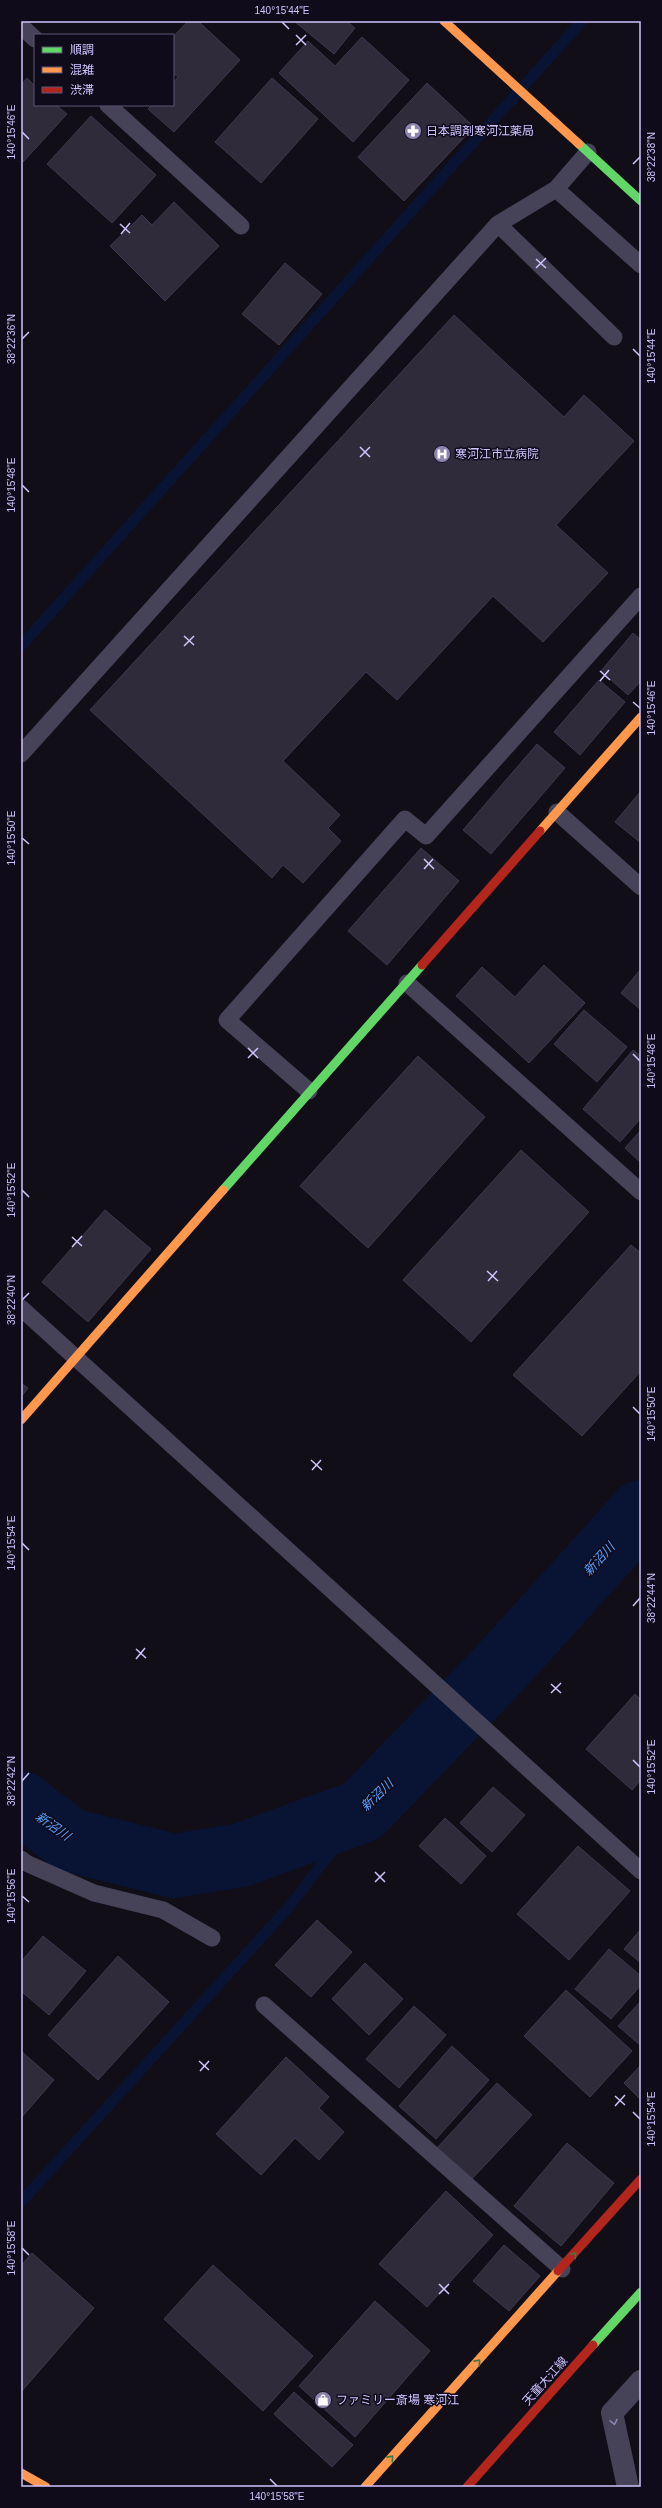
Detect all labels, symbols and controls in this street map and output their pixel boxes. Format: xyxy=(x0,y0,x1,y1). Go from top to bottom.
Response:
text: 140°15'44"E xyxy=(254,5,310,16)
legend xyxy=(34,34,174,106)
text: 順調 xyxy=(70,43,94,57)
text: 混雑 xyxy=(70,63,94,77)
text: 渋滞 xyxy=(70,83,94,97)
text: 140°15'46"E xyxy=(6,104,17,160)
pharmacy icon: 日本調剤寒河江薬局 xyxy=(403,121,423,141)
place label: 日本調剤寒河江薬局 xyxy=(426,124,534,138)
text: 38°22'38"N xyxy=(646,132,657,182)
text: 38°22'36"N xyxy=(6,314,17,364)
text: 140°15'44"E xyxy=(646,328,657,384)
hospital icon: 寒河江市立病院 xyxy=(432,444,452,464)
place label: 寒河江市立病院 xyxy=(455,447,539,461)
text: 140°15'48"E xyxy=(6,457,17,513)
text: 140°15'46"E xyxy=(646,680,657,736)
text: 140°15'50"E xyxy=(6,810,17,866)
text: 140°15'48"E xyxy=(646,1033,657,1089)
text: 140°15'52"E xyxy=(6,1162,17,1218)
text: 38°22'40"N xyxy=(6,1275,17,1325)
text: 140°15'50"E xyxy=(646,1386,657,1442)
text: 140°15'54"E xyxy=(6,1515,17,1571)
water label: 新沼川 xyxy=(580,1538,619,1579)
text: 38°22'44"N xyxy=(646,1573,657,1623)
text: 140°15'52"E xyxy=(646,1739,657,1795)
text: 38°22'42"N xyxy=(6,1756,17,1806)
water label: 新沼川 xyxy=(358,1775,398,1814)
water label: 新沼川 xyxy=(33,1809,75,1844)
text: 140°15'56"E xyxy=(6,1868,17,1924)
text: 140°15'54"E xyxy=(646,2091,657,2147)
text: 140°15'58"E xyxy=(6,2220,17,2276)
one-way arrow xyxy=(570,2252,577,2259)
street label: 天童大江線 xyxy=(520,2354,570,2408)
one-way arrow xyxy=(473,2359,480,2366)
shop icon: ファミリー斎場 寒河江 xyxy=(313,2390,333,2410)
place label: ファミリー斎場 寒河江 xyxy=(336,2393,459,2407)
one-way arrow xyxy=(609,2419,617,2425)
one-way arrow xyxy=(386,2455,394,2463)
text: 140°15'58"E xyxy=(249,2491,305,2502)

